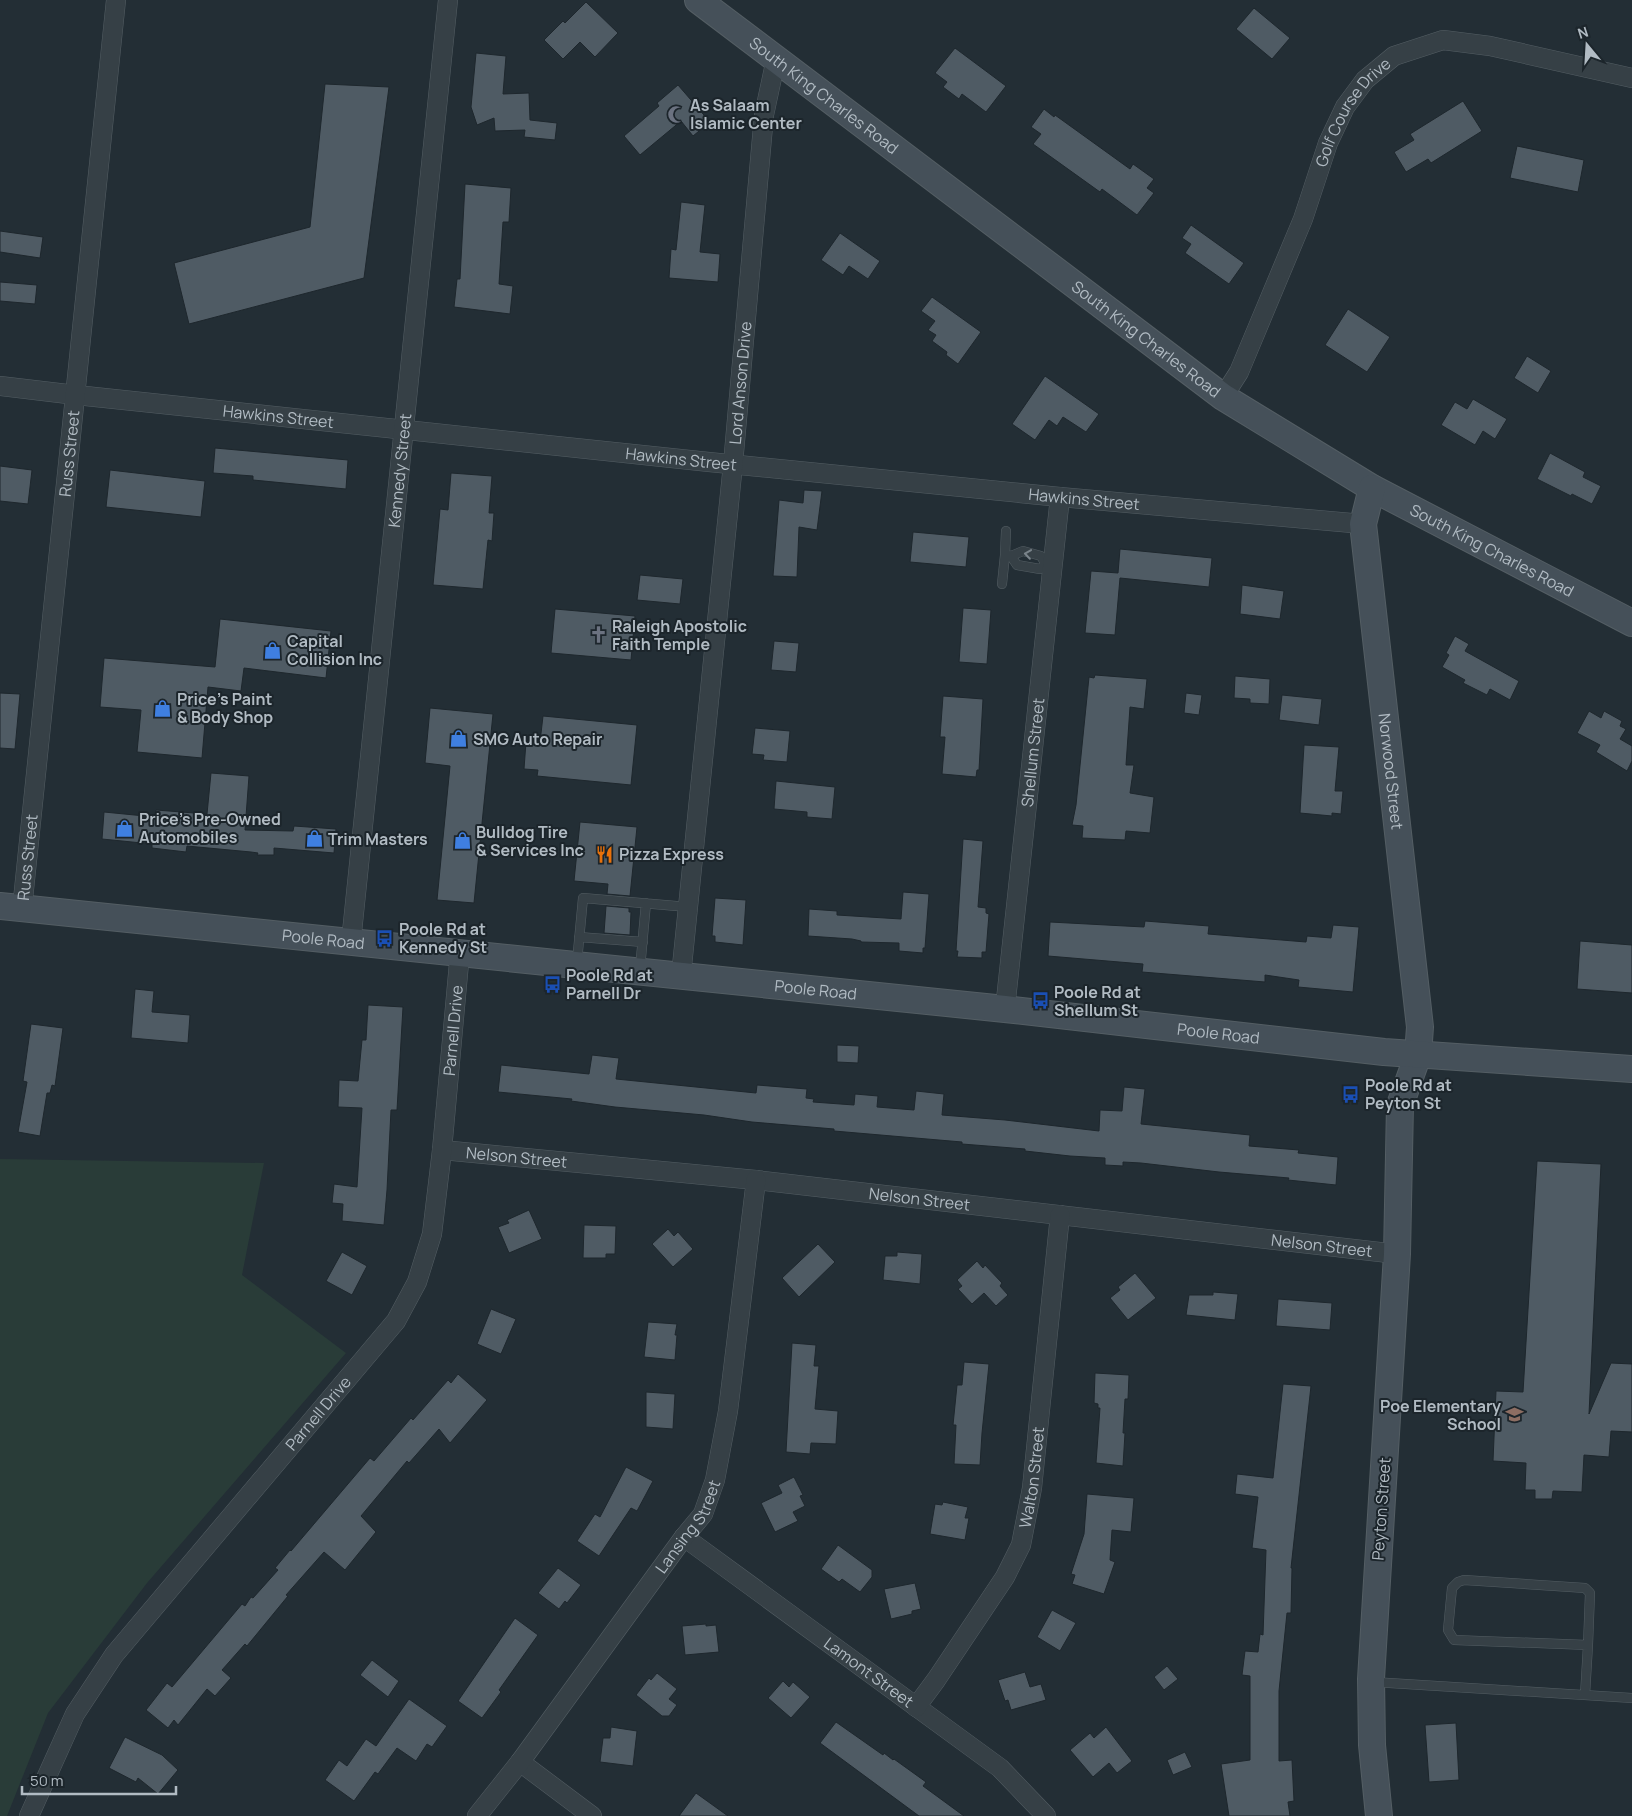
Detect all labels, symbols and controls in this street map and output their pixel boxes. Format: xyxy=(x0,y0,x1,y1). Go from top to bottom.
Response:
north arrow xyxy=(1562,20,1612,70)
text: N xyxy=(1575,22,1591,43)
street label: South King Charles Road xyxy=(745,32,903,159)
street label: Golf Course Drive xyxy=(1310,52,1395,170)
place label: As Salaam Islamic Center xyxy=(690,94,802,134)
mosque icon: As Salaam Islamic Center xyxy=(666,104,686,124)
street label: South King Charles Road xyxy=(1067,275,1225,403)
street label: Lord Anson Drive xyxy=(724,320,757,446)
street label: Hawkins Street xyxy=(222,400,335,433)
street label: Russ Street xyxy=(54,409,85,498)
street label: Kennedy Street xyxy=(383,412,416,529)
street label: Hawkins Street xyxy=(624,442,738,476)
street label: Hawkins Street xyxy=(1027,483,1141,515)
street label: South King Charles Road xyxy=(1406,499,1578,602)
one-way arrow xyxy=(1024,549,1032,560)
place label: Raleigh Apostolic Faith Temple xyxy=(612,615,747,655)
church icon: Raleigh Apostolic Faith Temple xyxy=(588,625,608,645)
place label: Capital Collision Inc xyxy=(287,630,382,670)
shop icon: Capital Collision Inc xyxy=(263,640,283,660)
place label: Price's Paint & Body Shop xyxy=(177,688,273,728)
street label: Shellum Street xyxy=(1016,697,1049,808)
shop icon: Price's Paint & Body Shop xyxy=(153,698,173,718)
street label: Norwood Street xyxy=(1374,712,1409,831)
place label: SMG Auto Repair xyxy=(473,728,602,750)
shop icon: SMG Auto Repair xyxy=(449,729,469,749)
place label: Price's Pre-Owned Automobiles xyxy=(139,808,281,848)
street label: Russ Street xyxy=(12,813,43,902)
shop icon: Price's Pre-Owned Automobiles xyxy=(115,818,135,838)
place label: Bulldog Tire & Services Inc xyxy=(476,821,584,861)
place label: Trim Masters xyxy=(328,828,428,850)
shop icon: Trim Masters xyxy=(304,829,324,849)
shop icon: Bulldog Tire & Services Inc xyxy=(452,831,472,851)
place label: Pizza Express xyxy=(619,843,724,865)
restaurant icon: Pizza Express xyxy=(595,844,615,864)
place label: Poole Rd at Kennedy St xyxy=(399,918,487,958)
street label: Poole Road xyxy=(281,924,366,954)
bus stop icon: Poole Rd at Kennedy St xyxy=(375,928,395,948)
place label: Poole Rd at Parnell Dr xyxy=(566,964,653,1004)
bus stop icon: Poole Rd at Parnell Dr xyxy=(542,974,562,994)
street label: Poole Road xyxy=(773,974,858,1005)
place label: Poole Rd at Shellum St xyxy=(1054,981,1141,1021)
street label: Parnell Drive xyxy=(438,984,468,1077)
bus stop icon: Poole Rd at Shellum St xyxy=(1030,991,1050,1011)
street label: Poole Road xyxy=(1176,1018,1261,1049)
place label: Poole Rd at Peyton St xyxy=(1365,1074,1452,1114)
bus stop icon: Poole Rd at Peyton St xyxy=(1341,1084,1361,1104)
street label: Nelson Street xyxy=(465,1141,568,1173)
street label: Nelson Street xyxy=(868,1182,971,1216)
street label: Nelson Street xyxy=(1270,1229,1374,1262)
street label: Parnell Drive xyxy=(280,1371,356,1455)
place label: Poe Elementary School xyxy=(1380,1395,1501,1435)
school or university icon: Poe Elementary School xyxy=(1505,1405,1525,1425)
street label: Walton Street xyxy=(1014,1425,1049,1530)
street label: Peyton Street xyxy=(1366,1457,1396,1561)
street label: Lansing Street xyxy=(650,1477,725,1578)
street label: Lamont Street xyxy=(819,1632,918,1712)
scale bar xyxy=(22,1764,176,1796)
text: 50 m xyxy=(30,1770,64,1791)

